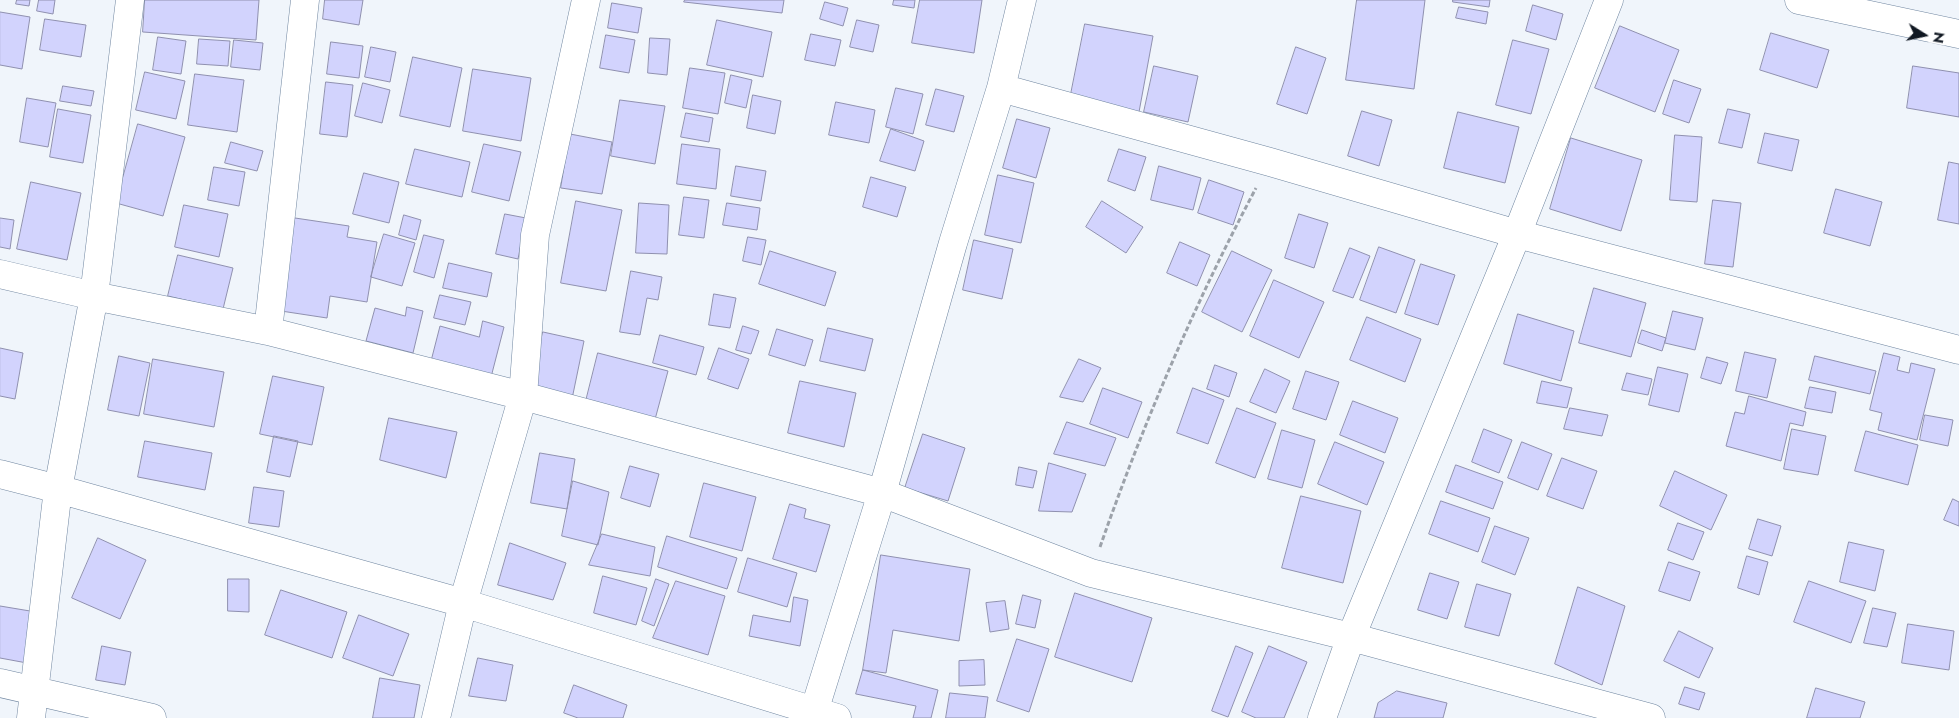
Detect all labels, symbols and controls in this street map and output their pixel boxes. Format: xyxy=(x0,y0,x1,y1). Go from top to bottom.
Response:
north arrow xyxy=(1899,10,1949,60)
text: N xyxy=(1928,30,1950,45)

